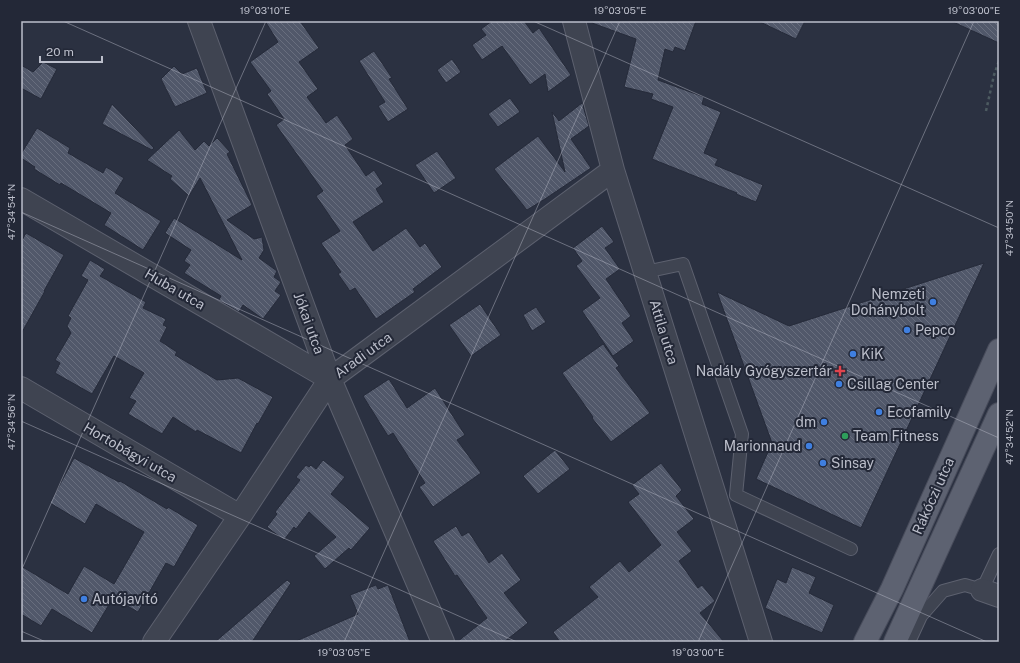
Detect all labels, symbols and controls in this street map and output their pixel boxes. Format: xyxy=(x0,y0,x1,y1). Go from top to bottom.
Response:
text: 19°03'10"E xyxy=(240,4,290,16)
text: 19°03'05"E xyxy=(594,4,646,16)
text: 19°03'00"E xyxy=(948,4,1000,16)
scale bar xyxy=(40,38,102,64)
text: 20 m xyxy=(46,45,74,59)
text: 47°34'54"N xyxy=(5,184,17,240)
text: 47°34'50"N xyxy=(1003,200,1015,256)
street label: Huba utca xyxy=(142,265,208,313)
place label: Nemzeti Dohánybolt xyxy=(851,286,925,318)
street label: Jókai utca xyxy=(290,290,328,356)
marker: Nemzeti Dohánybolt xyxy=(928,297,938,307)
street label: Attila utca xyxy=(647,298,681,366)
place label: Pepco xyxy=(915,322,956,338)
marker: Pepco xyxy=(902,325,912,335)
street label: Aradi utca xyxy=(331,329,395,381)
place label: KiK xyxy=(861,346,884,362)
marker: KiK xyxy=(848,349,858,359)
place label: Nadály Gyógyszertár xyxy=(696,363,832,379)
marker: Nadály Gyógyszertár xyxy=(835,366,845,376)
place label: Csillag Center xyxy=(847,376,939,392)
marker: Csillag Center xyxy=(834,379,844,389)
text: 47°34'56"N xyxy=(5,394,17,450)
place label: Ecofamily xyxy=(887,404,952,420)
marker: Ecofamily xyxy=(874,407,884,417)
text: 47°34'52"N xyxy=(1003,409,1015,465)
place label: dm xyxy=(795,414,816,430)
marker: dm xyxy=(819,417,829,427)
street label: Hortobágyi utca xyxy=(81,419,179,485)
place label: Team Fitness xyxy=(853,428,939,444)
marker: Team Fitness xyxy=(840,431,850,441)
place label: Marionnaud xyxy=(724,438,801,454)
marker: Marionnaud xyxy=(804,441,814,451)
place label: Sinsay xyxy=(831,455,875,471)
street label: Rákóczi utca xyxy=(909,455,957,537)
marker: Sinsay xyxy=(818,458,828,468)
place label: Autójavító xyxy=(92,591,158,607)
marker: Autójavító xyxy=(79,594,89,604)
text: 19°03'05"E xyxy=(318,646,370,658)
text: 19°03'00"E xyxy=(672,646,724,658)

